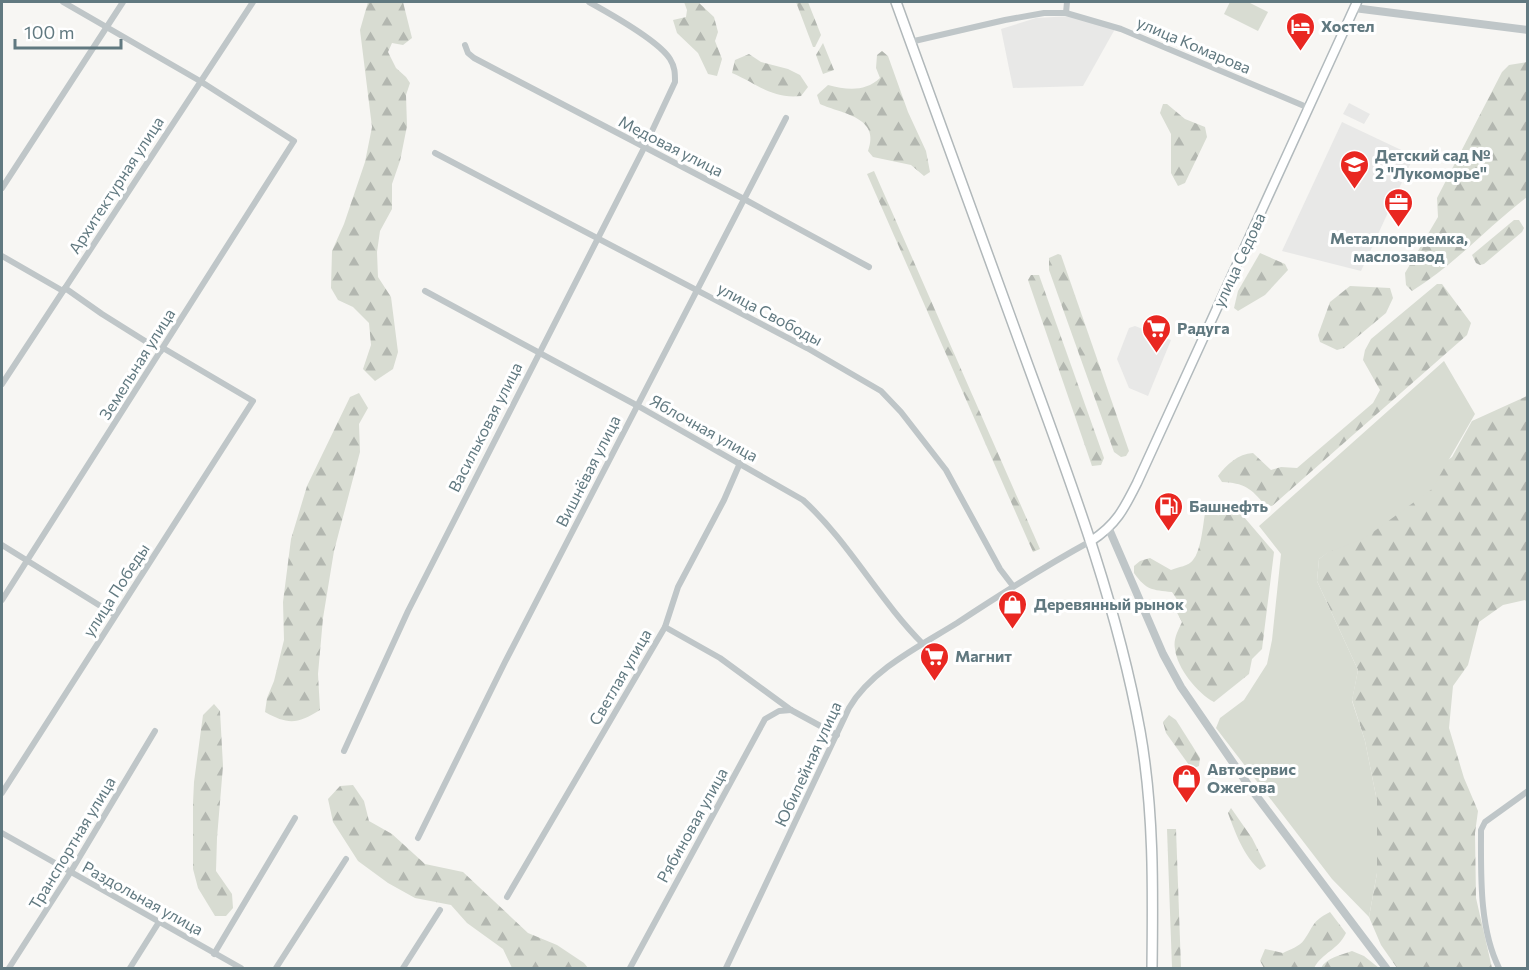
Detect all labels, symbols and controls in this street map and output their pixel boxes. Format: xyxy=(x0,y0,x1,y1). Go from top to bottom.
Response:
hotel icon: Хостел xyxy=(1284,10,1316,52)
scale bar xyxy=(15,12,122,50)
street label: улица Комарова xyxy=(1134,12,1254,77)
place label: Хостел xyxy=(1321,16,1375,35)
text: 100 m xyxy=(24,21,74,43)
street label: Медовая улица xyxy=(616,111,727,180)
street label: Архитектурная улица xyxy=(64,112,167,257)
place label: Детский сад № 2 "Лукоморье" xyxy=(1375,145,1491,182)
school or university icon: Детский сад № 2 "Лукоморье" xyxy=(1338,148,1370,190)
office icon: Металлоприемка, маслозавод xyxy=(1383,186,1415,228)
street label: улица Седова xyxy=(1208,210,1269,310)
place label: Металлоприемка, маслозавод xyxy=(1330,228,1468,265)
street label: улица Свободы xyxy=(715,278,826,349)
street label: Земельная улица xyxy=(95,305,178,423)
supermarket icon: Радуга xyxy=(1140,312,1172,354)
place label: Радуга xyxy=(1177,318,1230,337)
street label: Васильковая улица xyxy=(444,359,525,495)
street label: Яблочная улица xyxy=(647,390,761,465)
street label: Вишнёвая улица xyxy=(551,412,624,530)
fuel station icon: Башнефть xyxy=(1152,490,1184,532)
place label: Башнефть xyxy=(1189,496,1269,515)
street label: улица Победы xyxy=(78,540,153,640)
shop icon: Деревянный рынок xyxy=(997,588,1029,630)
place label: Деревянный рынок xyxy=(1034,594,1184,613)
street label: Светлая улица xyxy=(584,625,655,728)
supermarket icon: Магнит xyxy=(918,640,950,682)
place label: Магнит xyxy=(955,646,1012,665)
street label: Юбилейная улица xyxy=(770,698,845,829)
place label: Автосервис Ожегова xyxy=(1207,759,1296,796)
shop icon: Автосервис Ожегова xyxy=(1170,762,1202,804)
street label: Рябиновая улица xyxy=(652,764,731,885)
street label: Транспортная улица xyxy=(24,773,119,913)
street label: Раздольная улица xyxy=(80,857,207,939)

